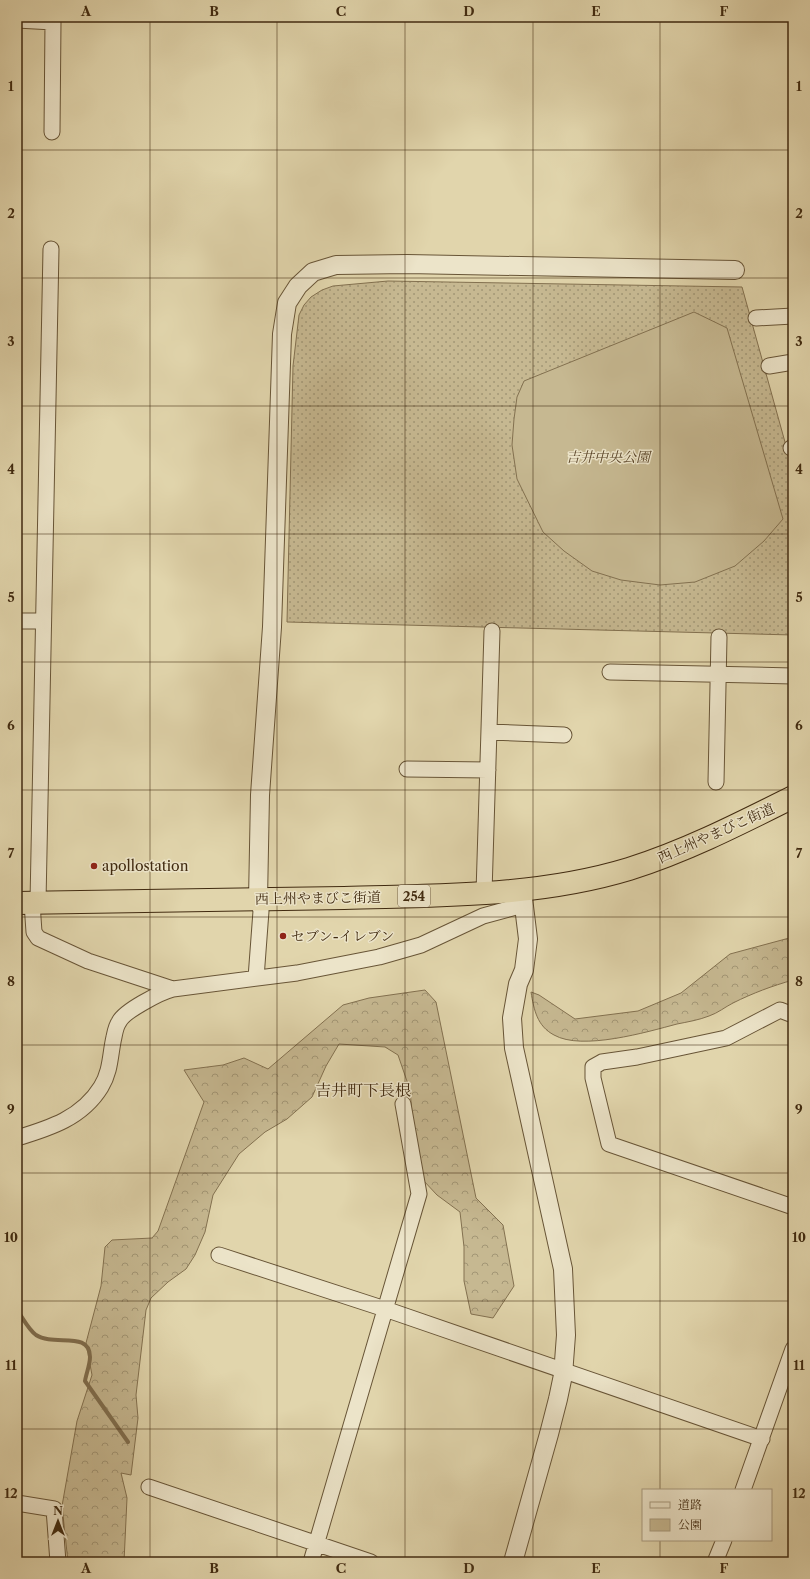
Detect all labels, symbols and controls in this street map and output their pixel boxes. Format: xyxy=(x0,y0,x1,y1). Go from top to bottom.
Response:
text: A xyxy=(80,3,92,19)
text: B xyxy=(209,3,219,19)
text: C xyxy=(336,3,346,19)
text: D xyxy=(463,3,475,19)
text: E xyxy=(591,3,601,19)
text: F xyxy=(720,3,729,19)
text: 1 xyxy=(8,78,14,94)
text: 1 xyxy=(796,78,802,94)
text: 2 xyxy=(7,205,15,221)
text: 2 xyxy=(795,205,803,221)
text: 3 xyxy=(7,333,15,349)
text: 3 xyxy=(795,333,803,349)
park label: 吉井中央公園 xyxy=(566,448,652,466)
text: 4 xyxy=(7,461,15,477)
text: 4 xyxy=(795,461,803,477)
text: 5 xyxy=(7,589,15,605)
text: 5 xyxy=(795,589,803,605)
text: 6 xyxy=(7,717,15,733)
text: 6 xyxy=(795,717,803,733)
street label: 西上州やまびこ街道 xyxy=(655,799,777,867)
text: 7 xyxy=(8,845,15,861)
text: 7 xyxy=(796,845,803,861)
place label: apollostation xyxy=(102,857,189,875)
marker: apollostation xyxy=(89,861,99,871)
road number: 254 xyxy=(398,885,430,907)
street label: 西上州やまびこ街道 xyxy=(255,888,381,908)
place label: セブン-イレブン xyxy=(291,927,394,945)
marker: セブン-イレブン xyxy=(278,931,288,941)
text: 8 xyxy=(7,973,15,989)
text: 8 xyxy=(795,973,803,989)
district label: 吉井町下長根 xyxy=(315,1080,411,1100)
text: 9 xyxy=(7,1101,15,1117)
text: 9 xyxy=(795,1101,803,1117)
text: 10 xyxy=(4,1229,18,1245)
text: 10 xyxy=(792,1229,806,1245)
text: 11 xyxy=(5,1357,17,1373)
text: 11 xyxy=(793,1357,805,1373)
text: 12 xyxy=(4,1485,18,1501)
text: 12 xyxy=(792,1485,806,1501)
legend xyxy=(642,1489,772,1541)
text: 道路 xyxy=(678,1497,702,1512)
north arrow xyxy=(38,1501,78,1541)
text: N xyxy=(53,1504,63,1518)
text: 公園 xyxy=(678,1517,702,1532)
text: A xyxy=(80,1560,92,1576)
text: B xyxy=(209,1560,219,1576)
text: C xyxy=(336,1560,346,1576)
text: D xyxy=(463,1560,475,1576)
text: E xyxy=(591,1560,601,1576)
text: F xyxy=(720,1560,729,1576)

